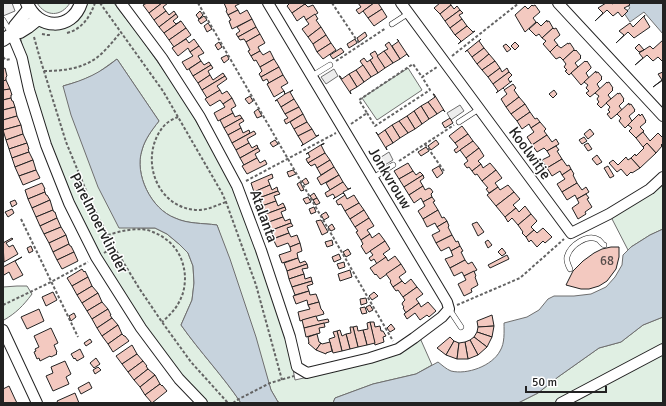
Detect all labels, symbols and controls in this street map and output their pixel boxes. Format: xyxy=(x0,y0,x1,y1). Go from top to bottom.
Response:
street label: Koolwitje xyxy=(505,123,555,183)
street label: Jonkvrouw xyxy=(364,144,416,212)
street label: Parelmoervlinder xyxy=(66,170,132,277)
street label: Atalanta xyxy=(246,187,282,245)
house number: 68 xyxy=(600,253,614,269)
scale bar xyxy=(526,368,606,394)
text: 50 m xyxy=(532,375,557,390)

